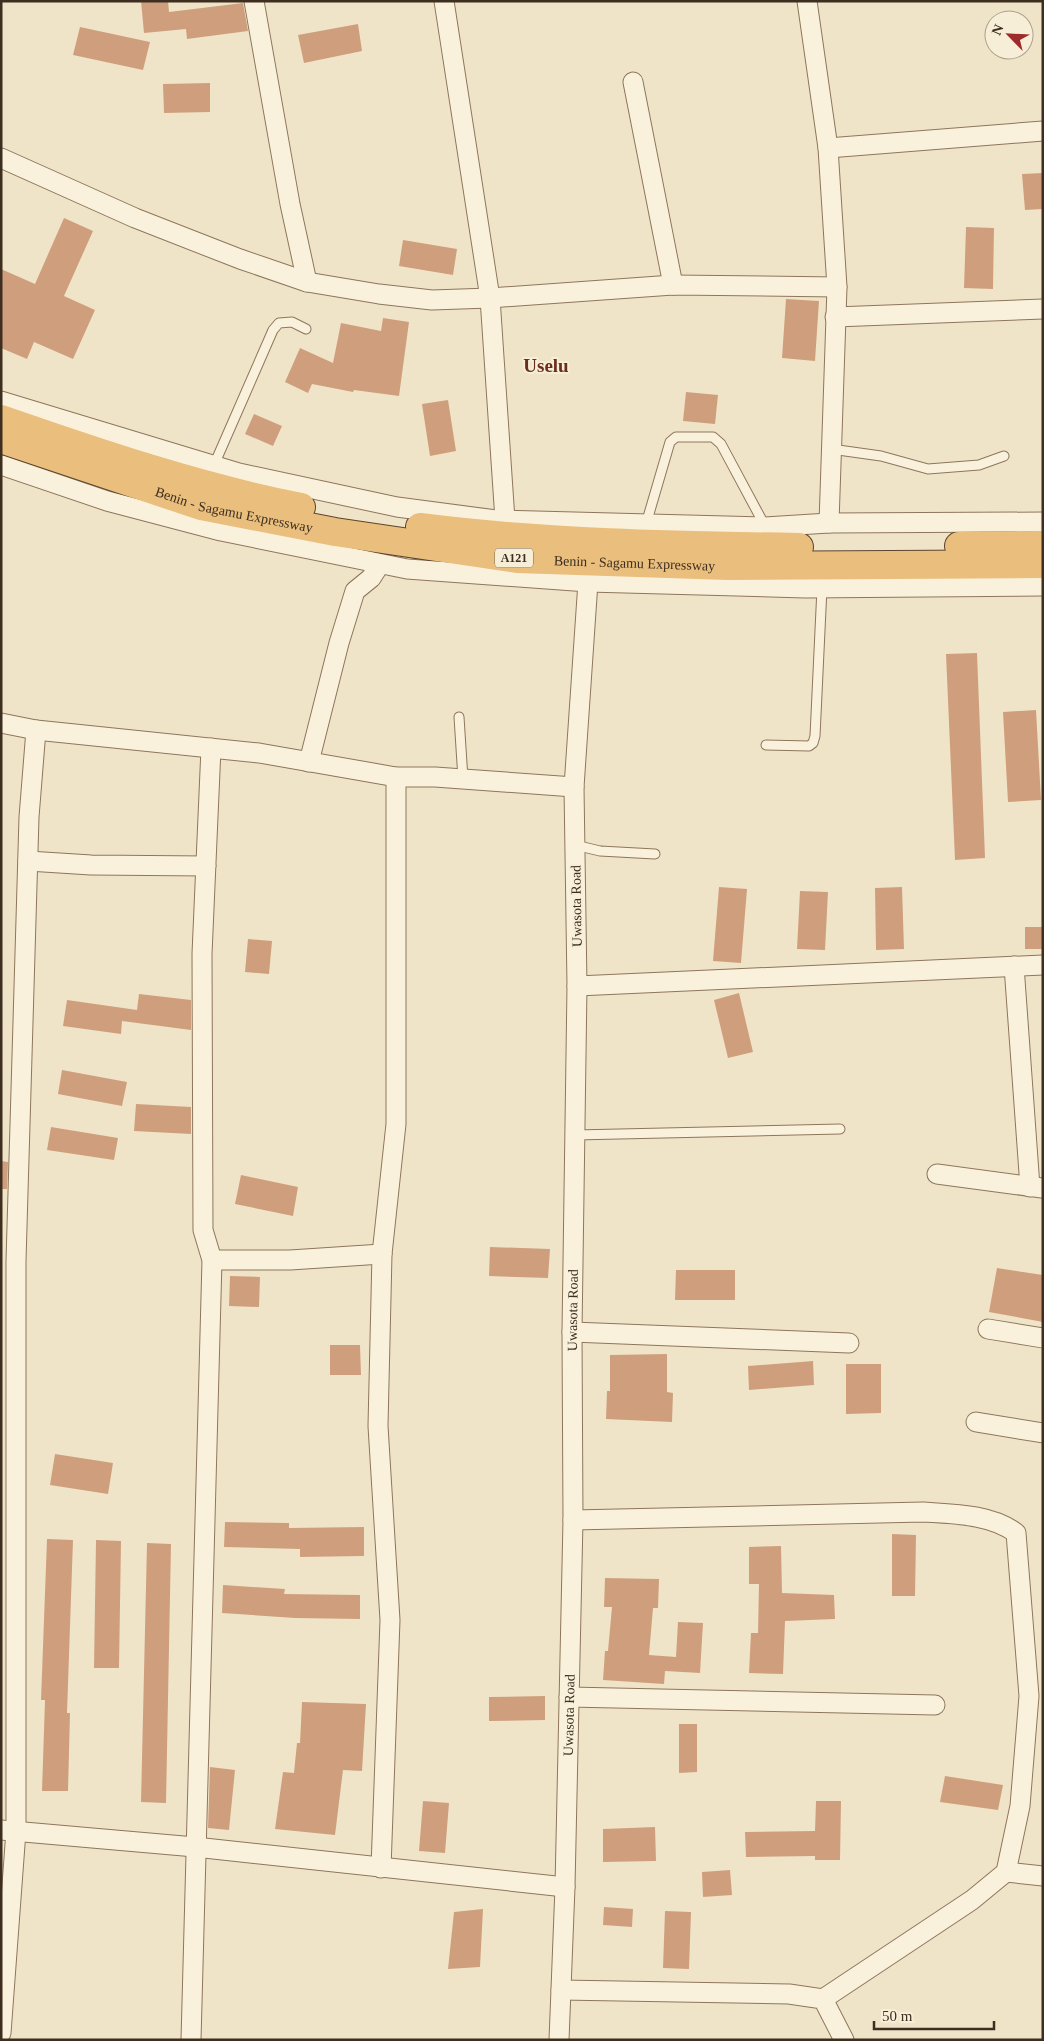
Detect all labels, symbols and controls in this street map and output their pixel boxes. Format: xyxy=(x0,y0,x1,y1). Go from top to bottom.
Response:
north arrow xyxy=(984,10,1034,60)
text: N xyxy=(989,22,1006,38)
district label: Uselu xyxy=(523,355,569,376)
street label: Benin - Sagamu Expressway xyxy=(153,484,314,536)
road number: A121 xyxy=(495,548,533,568)
street label: Benin - Sagamu Expressway xyxy=(554,553,715,574)
street label: Uwasota Road xyxy=(568,865,585,947)
street label: Uwasota Road xyxy=(565,1269,581,1351)
street label: Uwasota Road xyxy=(561,1674,578,1756)
scale bar xyxy=(874,1998,994,2030)
text: 50 m xyxy=(882,2008,913,2024)

